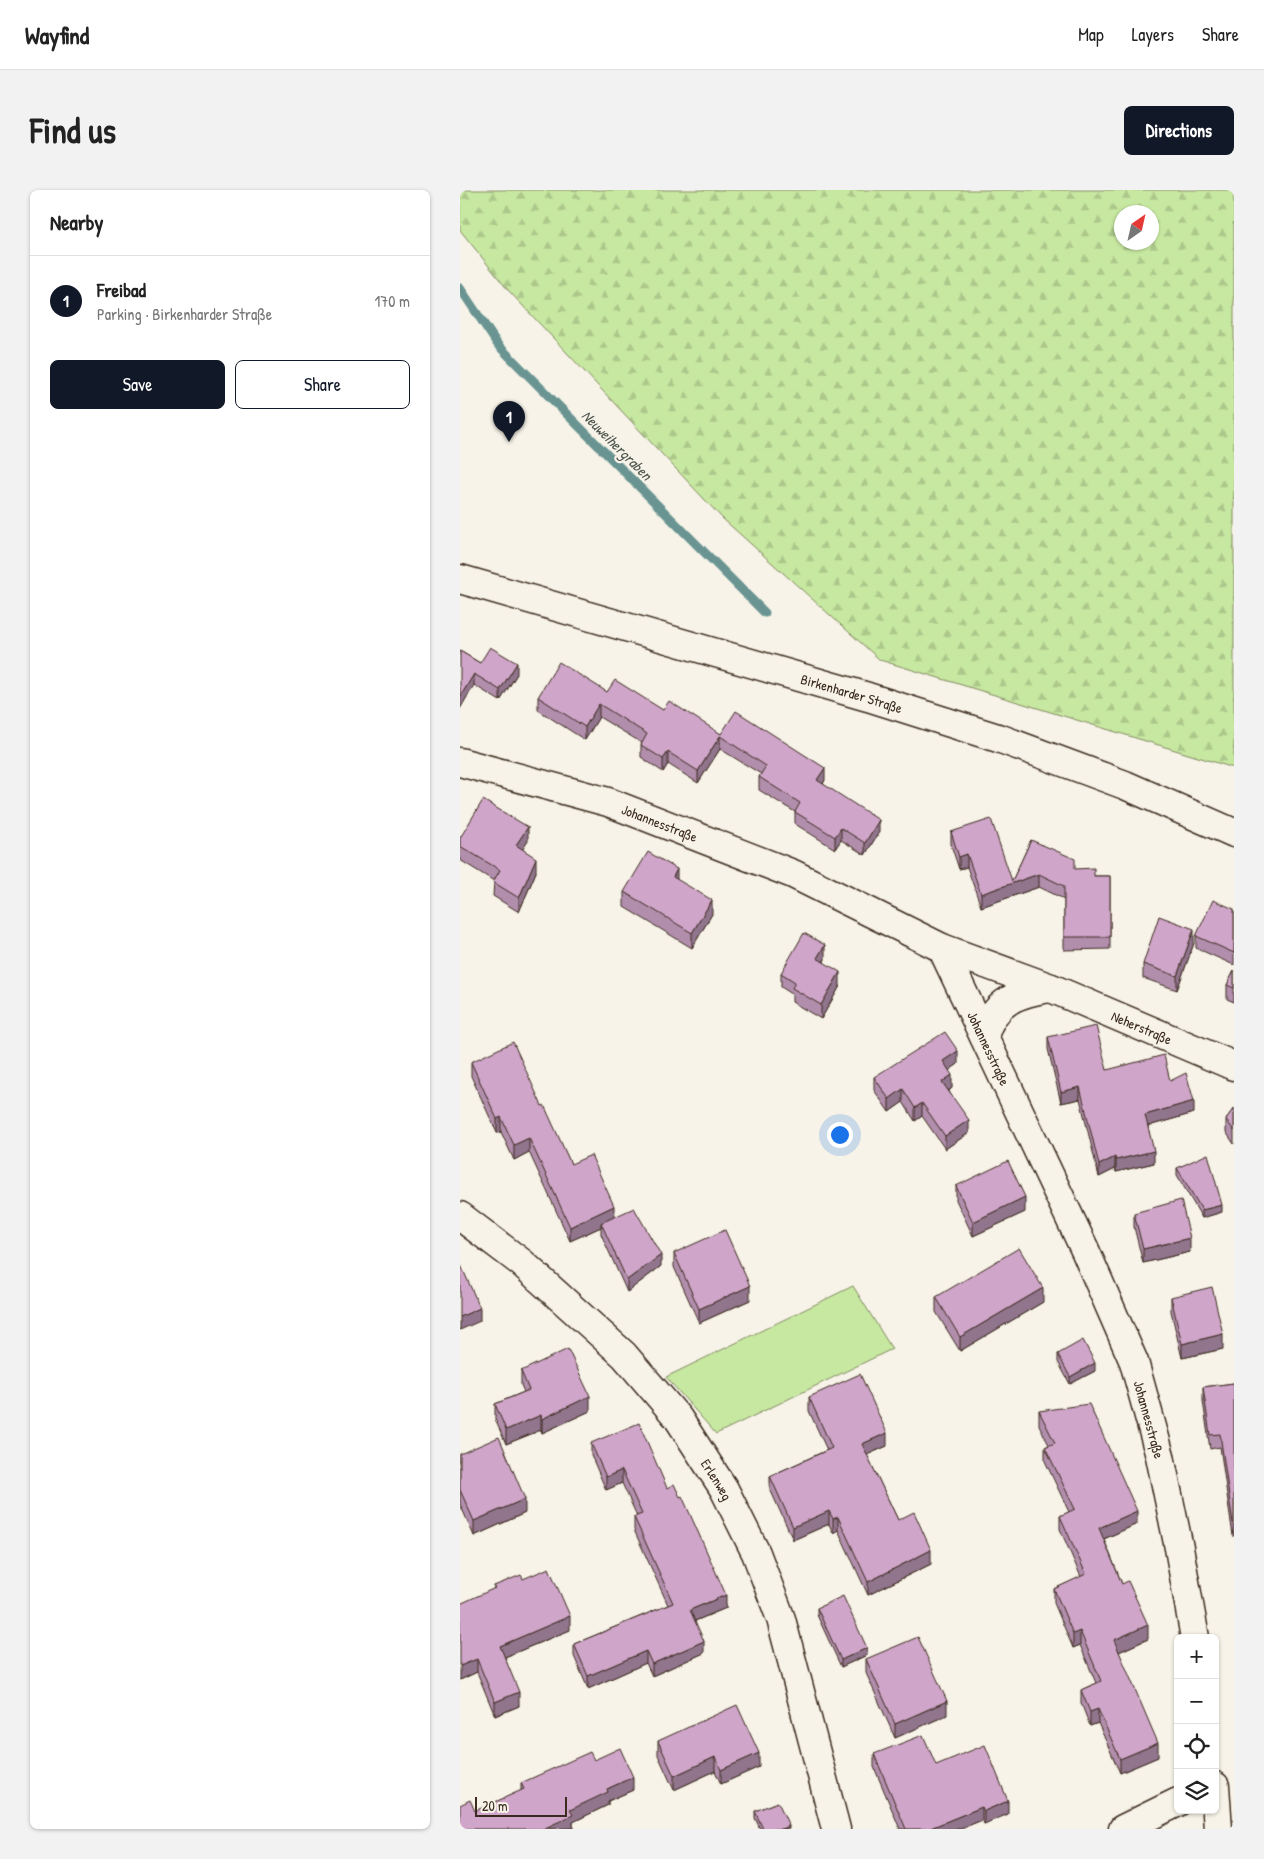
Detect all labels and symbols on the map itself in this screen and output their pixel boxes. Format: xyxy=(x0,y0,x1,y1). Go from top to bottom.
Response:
north arrow xyxy=(1114,205,1159,250)
pin: 1 xyxy=(493,401,525,442)
water label: Neuweihergraben xyxy=(577,405,658,486)
street label: Birkenharder Straße xyxy=(799,669,905,717)
street label: Johannesstraße xyxy=(619,799,701,846)
street label: Neherstraße xyxy=(1109,1005,1176,1048)
street label: Johannesstraße xyxy=(964,1008,1015,1089)
your location xyxy=(827,1122,853,1148)
street label: Johannesstraße xyxy=(1130,1378,1170,1461)
street label: Erlenweg xyxy=(697,1455,737,1504)
scale bar xyxy=(475,1794,568,1817)

